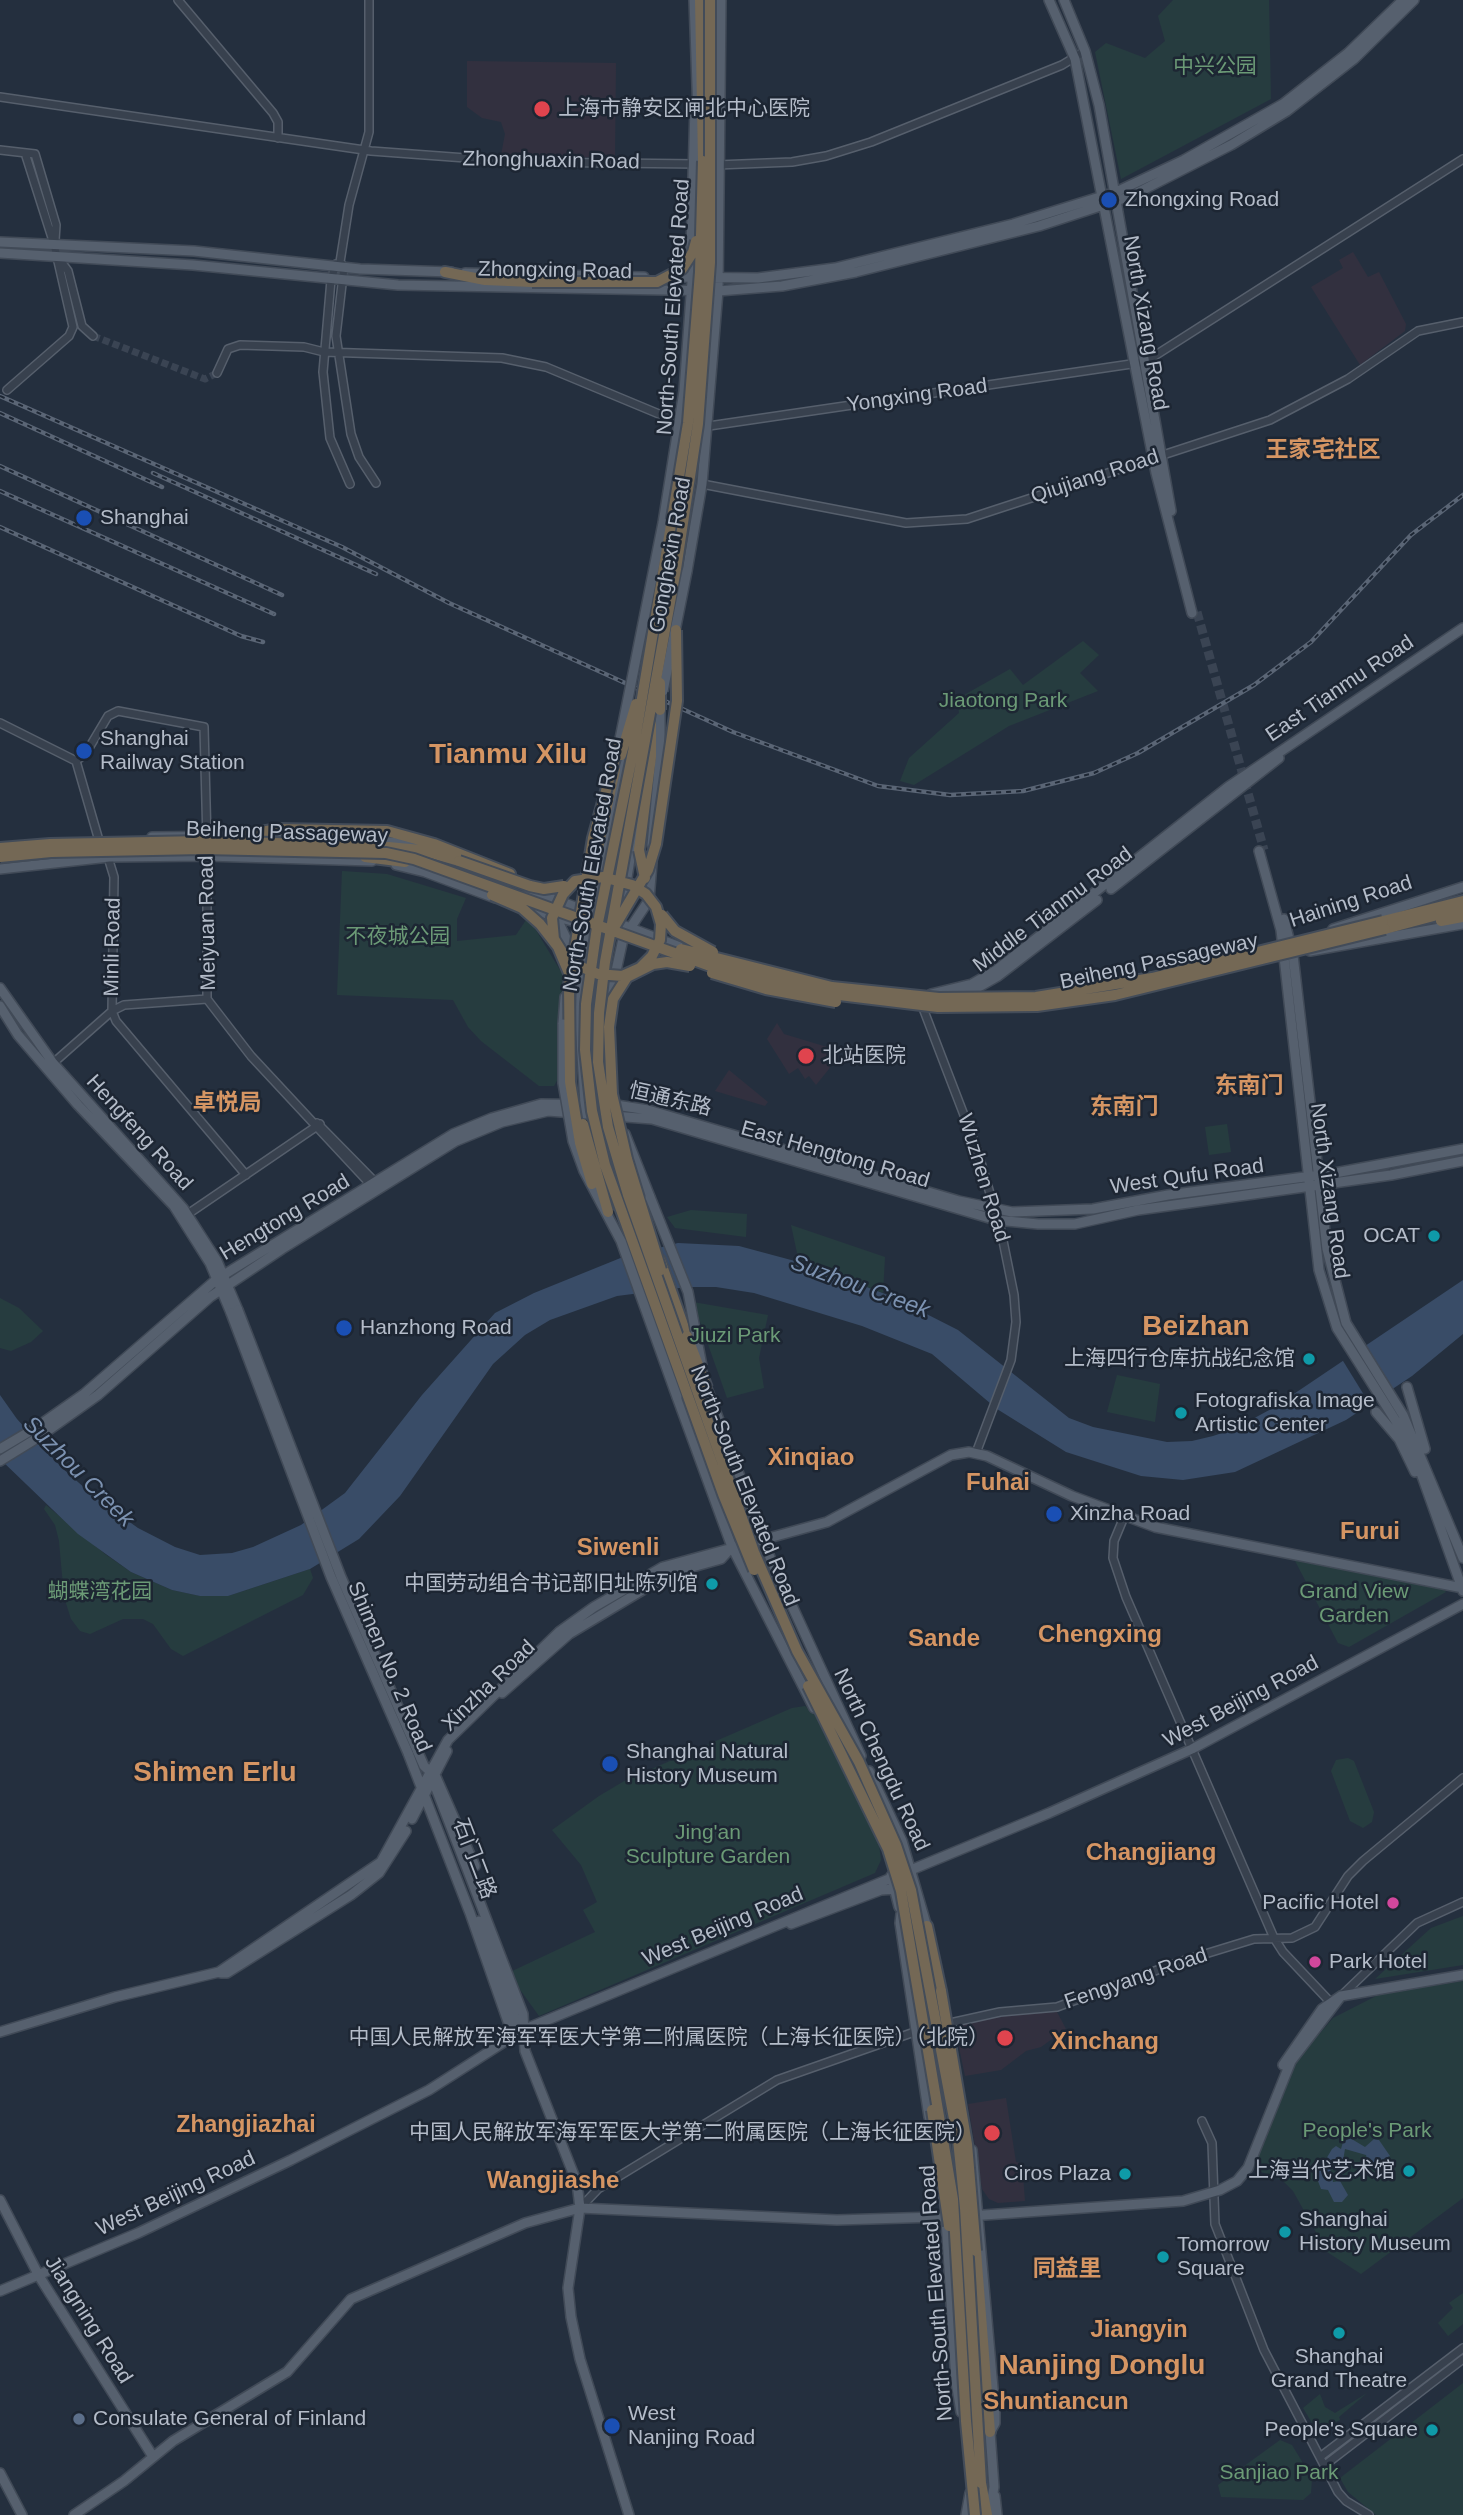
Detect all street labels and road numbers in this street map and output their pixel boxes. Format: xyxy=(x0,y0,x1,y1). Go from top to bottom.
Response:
street label: Zhonghuaxin Road xyxy=(462,147,640,175)
street label: North-South Elevated Road xyxy=(652,178,696,436)
street label: North Xizang Road xyxy=(1117,233,1173,413)
street label: Zhongxing Road xyxy=(478,257,632,285)
street label: Yongxing Road xyxy=(845,374,989,418)
street label: Qiujiang Road xyxy=(1028,444,1162,510)
street label: Gonghexin Road xyxy=(645,475,697,635)
street label: East Tianmu Road xyxy=(1261,630,1419,748)
street label: North-South Elevated Road xyxy=(558,736,628,994)
street label: Beiheng Passageway xyxy=(186,817,388,849)
street label: Middle Tianmu Road xyxy=(968,842,1138,978)
street label: Meiyuan Road xyxy=(194,855,222,991)
street label: Haining Road xyxy=(1287,870,1415,934)
street label: Minli Road xyxy=(100,897,126,997)
street label: Beiheng Passageway xyxy=(1058,929,1260,995)
street label: Hengfeng Road xyxy=(80,1070,198,1196)
street label: 恒通东路 xyxy=(626,1078,714,1122)
street label: North Xizang Road xyxy=(1304,1101,1354,1281)
street label: Wuzhen Road xyxy=(952,1111,1014,1245)
street label: East Hengtong Road xyxy=(738,1116,932,1194)
street label: West Qufu Road xyxy=(1109,1154,1265,1200)
street label: Hengtong Road xyxy=(215,1169,355,1267)
street label: North-South Elevated Road xyxy=(684,1362,804,1610)
street label: Shimen No. 2 Road xyxy=(342,1578,436,1756)
street label: Xinzha Road xyxy=(437,1635,541,1737)
street label: West Beijing Road xyxy=(1159,1650,1323,1754)
street label: North Chengdu Road xyxy=(828,1665,934,1855)
street label: 石门二路 xyxy=(447,1815,501,1903)
street label: West Beijing Road xyxy=(639,1882,807,1972)
street label: Fengyang Road xyxy=(1061,1943,1211,2015)
street label: West Beijing Road xyxy=(93,2146,259,2242)
street label: North-South Elevated Road xyxy=(915,2164,959,2422)
street label: Jiangning Road xyxy=(39,2251,137,2389)

